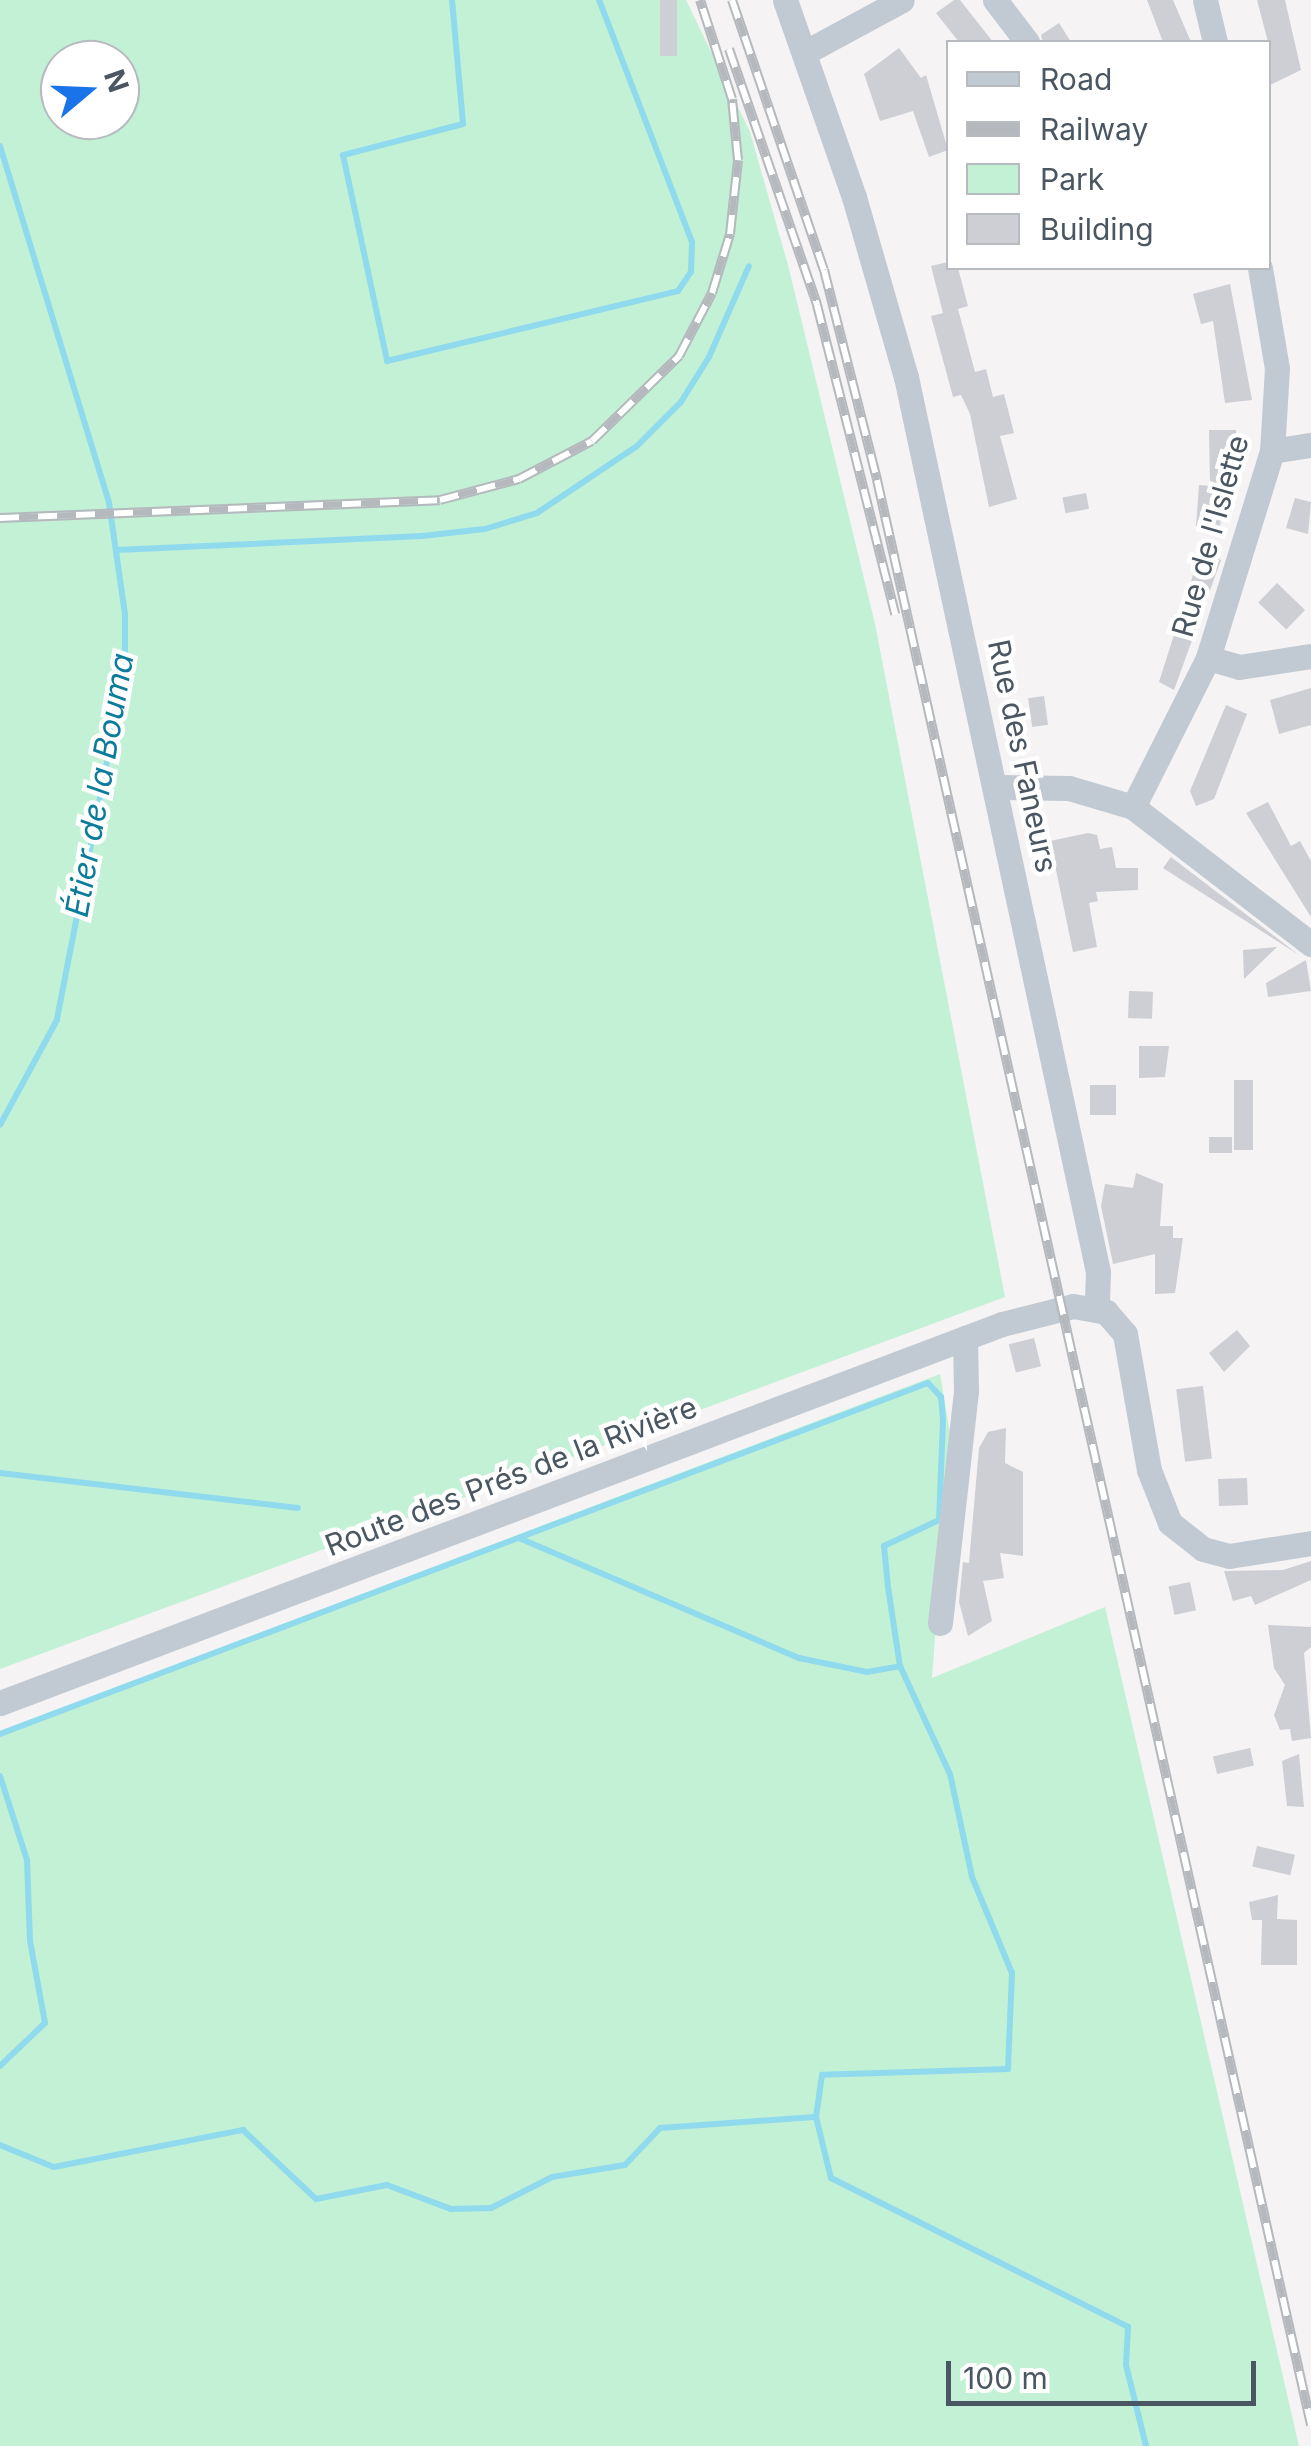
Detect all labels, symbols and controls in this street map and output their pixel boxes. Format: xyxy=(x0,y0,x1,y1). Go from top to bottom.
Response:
north arrow xyxy=(40,40,140,140)
legend xyxy=(946,40,1271,270)
text: Road xyxy=(1040,61,1112,97)
text: N xyxy=(97,65,136,97)
text: Railway xyxy=(1040,111,1148,147)
text: Park xyxy=(1040,161,1104,197)
text: Building xyxy=(1040,211,1154,247)
street label: Rue de l'Islette xyxy=(1164,431,1256,641)
street label: Rue des Faneurs xyxy=(981,636,1065,876)
water label: Étier de la Bouma xyxy=(58,650,142,920)
street label: Route des Prés de la Rivière xyxy=(320,1388,702,1564)
scale bar xyxy=(951,2341,1261,2403)
text: 100 m xyxy=(963,2360,1048,2396)

